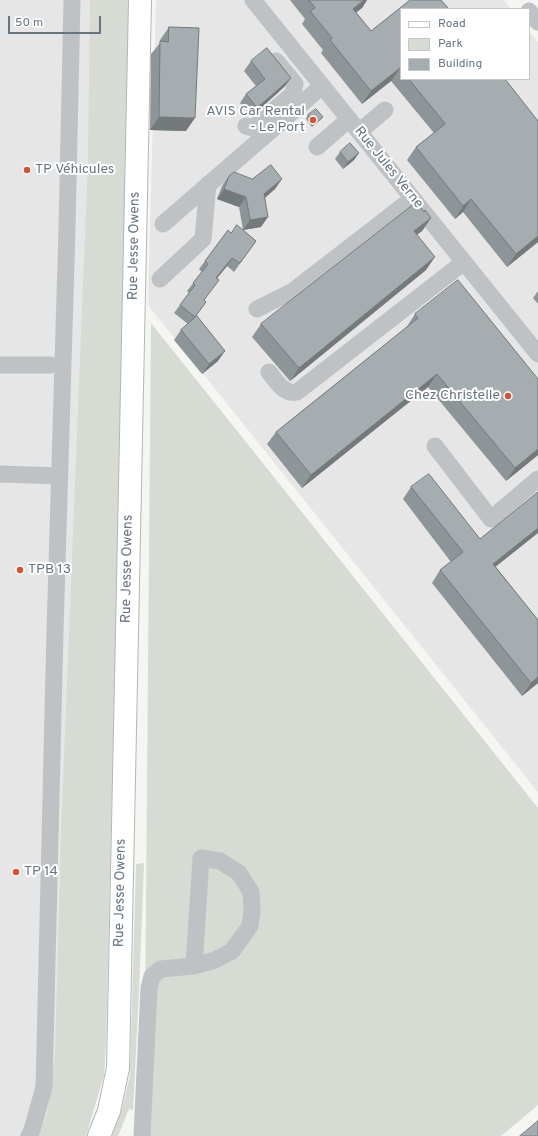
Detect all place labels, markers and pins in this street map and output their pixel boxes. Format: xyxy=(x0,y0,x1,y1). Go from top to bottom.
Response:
place label: AVIS Car Rental - Le Port xyxy=(206,104,305,136)
marker: AVIS Car Rental - Le Port xyxy=(308,115,318,125)
place label: TP Véhicules xyxy=(35,162,114,178)
marker: TP Véhicules xyxy=(22,165,32,175)
place label: Chez Christelle xyxy=(405,388,500,404)
marker: Chez Christelle xyxy=(503,391,513,401)
place label: TPB 13 xyxy=(28,562,71,578)
marker: TPB 13 xyxy=(15,565,25,575)
place label: TP 14 xyxy=(24,864,58,880)
marker: TP 14 xyxy=(11,867,21,877)

